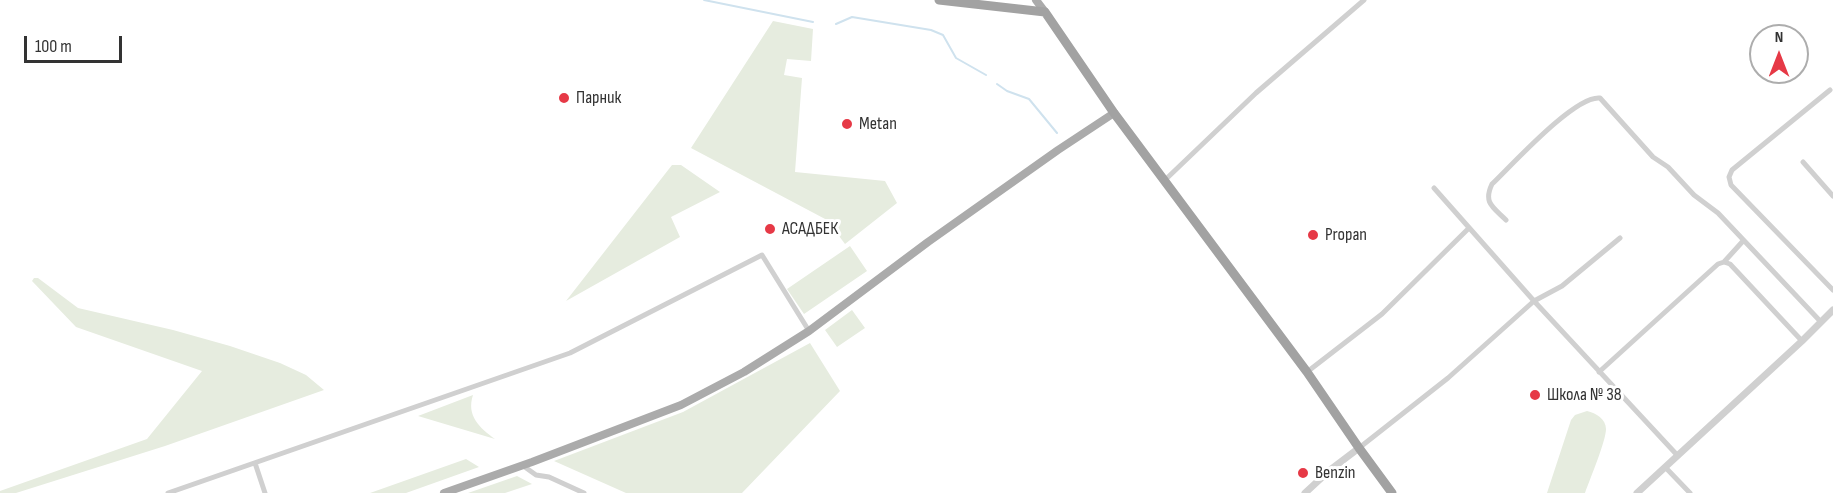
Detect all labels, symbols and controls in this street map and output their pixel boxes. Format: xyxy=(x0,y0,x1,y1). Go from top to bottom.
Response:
scale bar xyxy=(27,24,124,62)
north arrow xyxy=(1749,24,1809,84)
text: N xyxy=(1775,28,1783,47)
text: 100 m xyxy=(35,36,72,57)
place label: Парник xyxy=(576,87,621,109)
marker: Парник xyxy=(557,91,571,105)
place label: Metan xyxy=(859,113,897,135)
marker: Metan xyxy=(840,117,854,131)
place label: АСАДБЕК xyxy=(782,218,838,240)
marker: АСАДБЕК xyxy=(763,222,777,236)
place label: Propan xyxy=(1325,224,1367,246)
marker: Propan xyxy=(1306,228,1320,242)
place label: Школа № 38 xyxy=(1547,384,1622,406)
marker: Школа № 38 xyxy=(1528,388,1542,402)
place label: Benzin xyxy=(1315,462,1355,484)
marker: Benzin xyxy=(1296,466,1310,480)

